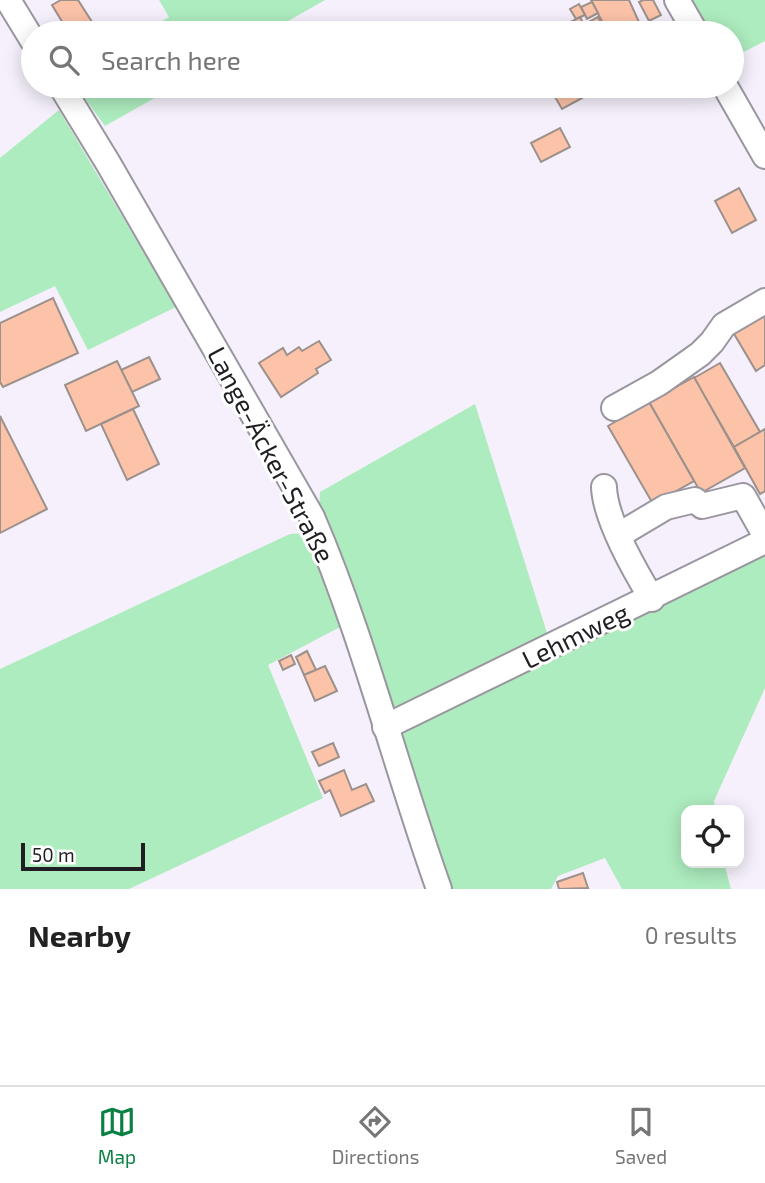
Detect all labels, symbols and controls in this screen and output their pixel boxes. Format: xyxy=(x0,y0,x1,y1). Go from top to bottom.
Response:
search box xyxy=(21,21,744,98)
icon: search xyxy=(45,41,83,79)
text: Search here xyxy=(101,44,241,75)
street label: Lange-Äcker-Straße xyxy=(202,341,342,567)
street label: Lehmweg xyxy=(517,596,633,674)
map controls xyxy=(681,805,744,868)
button: locate xyxy=(681,805,744,868)
scale bar xyxy=(21,840,145,872)
text: 50 m xyxy=(32,843,75,866)
text: Nearby xyxy=(28,917,131,953)
text: 0 results xyxy=(645,921,737,949)
tab: Map xyxy=(98,1103,136,1168)
tab: Directions xyxy=(332,1103,419,1168)
tab: Saved xyxy=(615,1103,667,1168)

